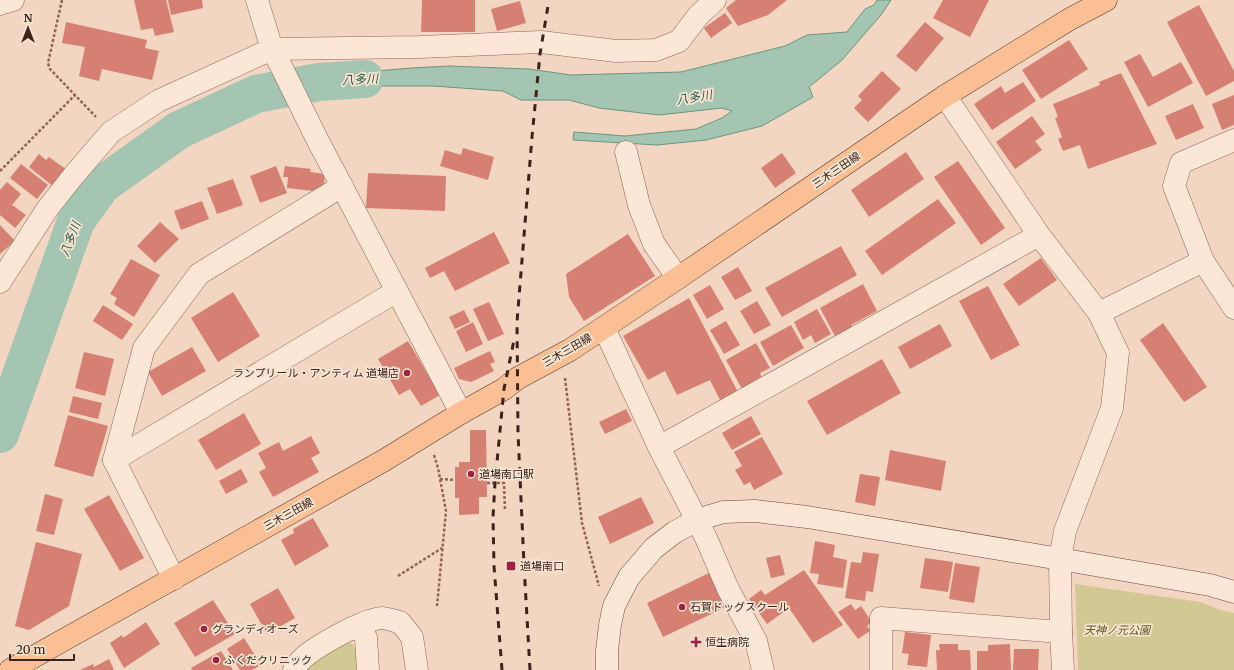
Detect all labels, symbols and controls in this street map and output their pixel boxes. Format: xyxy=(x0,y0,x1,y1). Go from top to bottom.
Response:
north arrow xyxy=(8,8,48,48)
text: N xyxy=(24,11,33,25)
water label: 八多川 xyxy=(342,70,380,87)
water label: 八多川 xyxy=(675,86,715,107)
street label: 三木三田線 xyxy=(809,149,863,191)
water label: 八多川 xyxy=(57,218,84,258)
street label: 三木三田線 xyxy=(540,330,594,370)
place label: ランプリール・アンティム 道場店 xyxy=(233,366,399,380)
marker: ランプリール・アンティム 道場店 xyxy=(402,368,412,378)
place label: 道場南口駅 xyxy=(479,467,534,481)
marker: 道場南口駅 xyxy=(466,469,476,479)
street label: 三木三田線 xyxy=(261,495,315,533)
place label: 道場南口 xyxy=(520,559,564,573)
marker: 道場南口 xyxy=(505,560,517,572)
place label: 石賀ドッグスクール xyxy=(690,600,789,614)
marker: 石賀ドッグスクール xyxy=(677,602,687,612)
place label: グランディオーズ xyxy=(212,622,299,636)
park label: 天神ノ元公園 xyxy=(1084,623,1152,637)
marker: グランディオーズ xyxy=(199,624,209,634)
place label: 恒生病院 xyxy=(705,635,749,649)
scale bar xyxy=(10,636,74,662)
marker: 恒生病院 xyxy=(690,636,702,648)
text: 20 m xyxy=(16,642,45,657)
place label: ふくだクリニック xyxy=(224,653,312,667)
marker: ふくだクリニック xyxy=(211,655,221,665)

